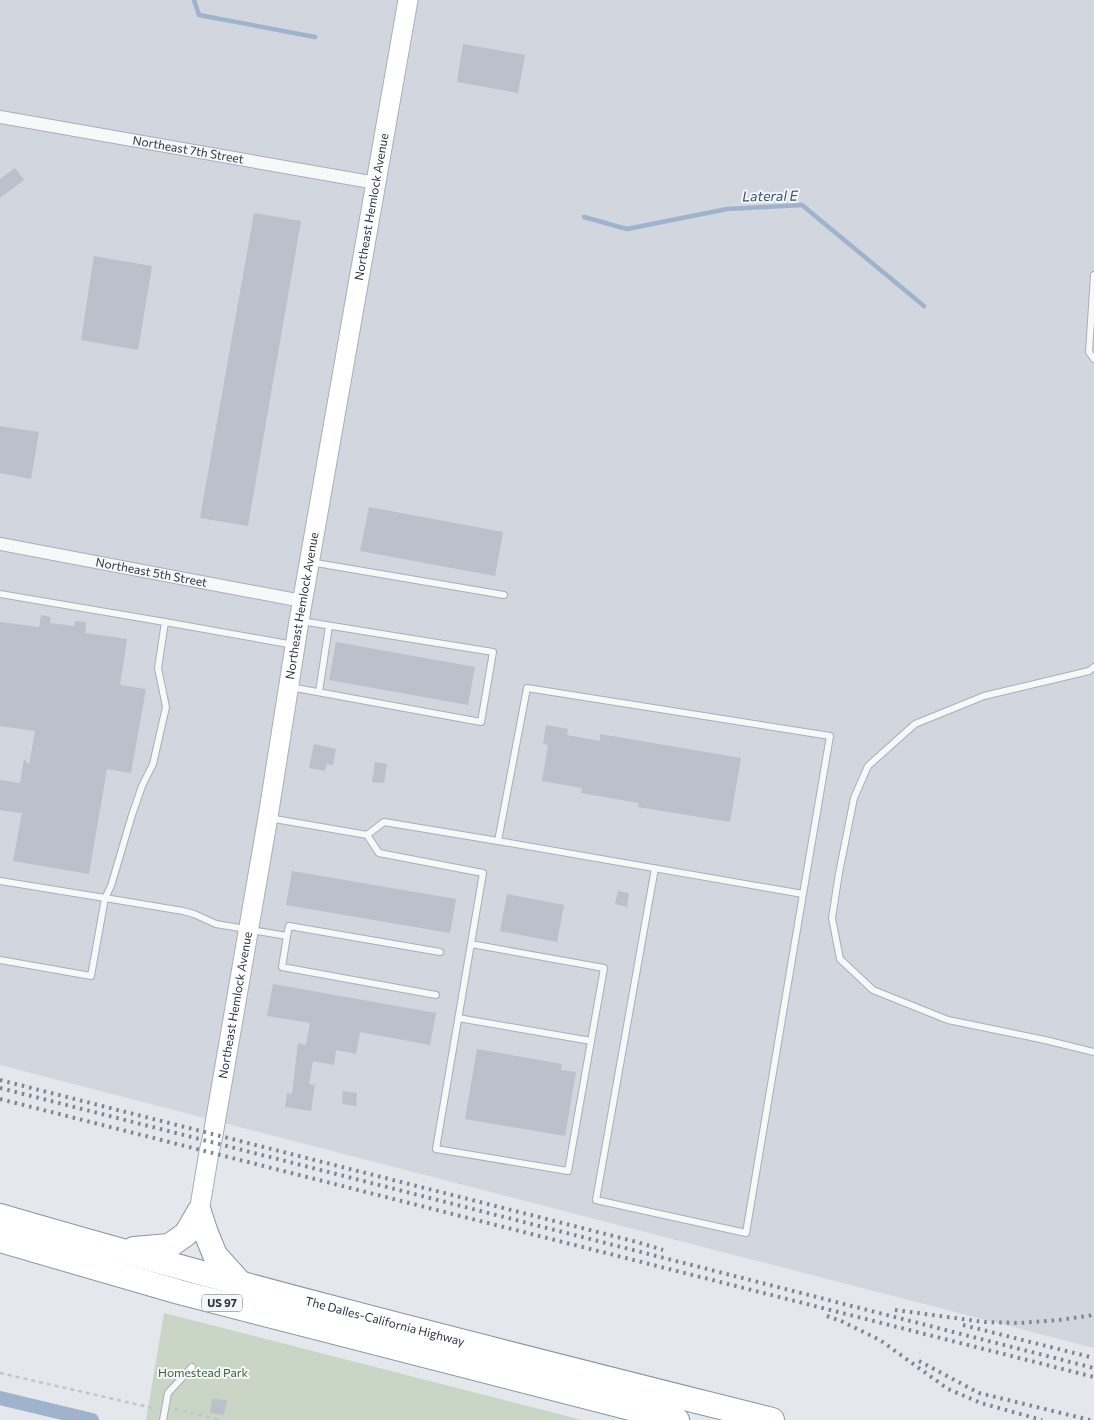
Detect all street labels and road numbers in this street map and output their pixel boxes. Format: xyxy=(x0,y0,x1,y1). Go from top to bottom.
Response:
street label: Northeast 7th Street xyxy=(132,132,245,166)
street label: Northeast Hemlock Avenue xyxy=(351,132,390,281)
street label: Northeast Hemlock Avenue xyxy=(282,531,320,680)
street label: Northeast 5th Street xyxy=(95,554,208,589)
street label: Northeast Hemlock Avenue xyxy=(215,930,254,1080)
street label: The Dalles-California Highway xyxy=(304,1293,466,1348)
road number: US 97 xyxy=(202,1295,242,1312)

